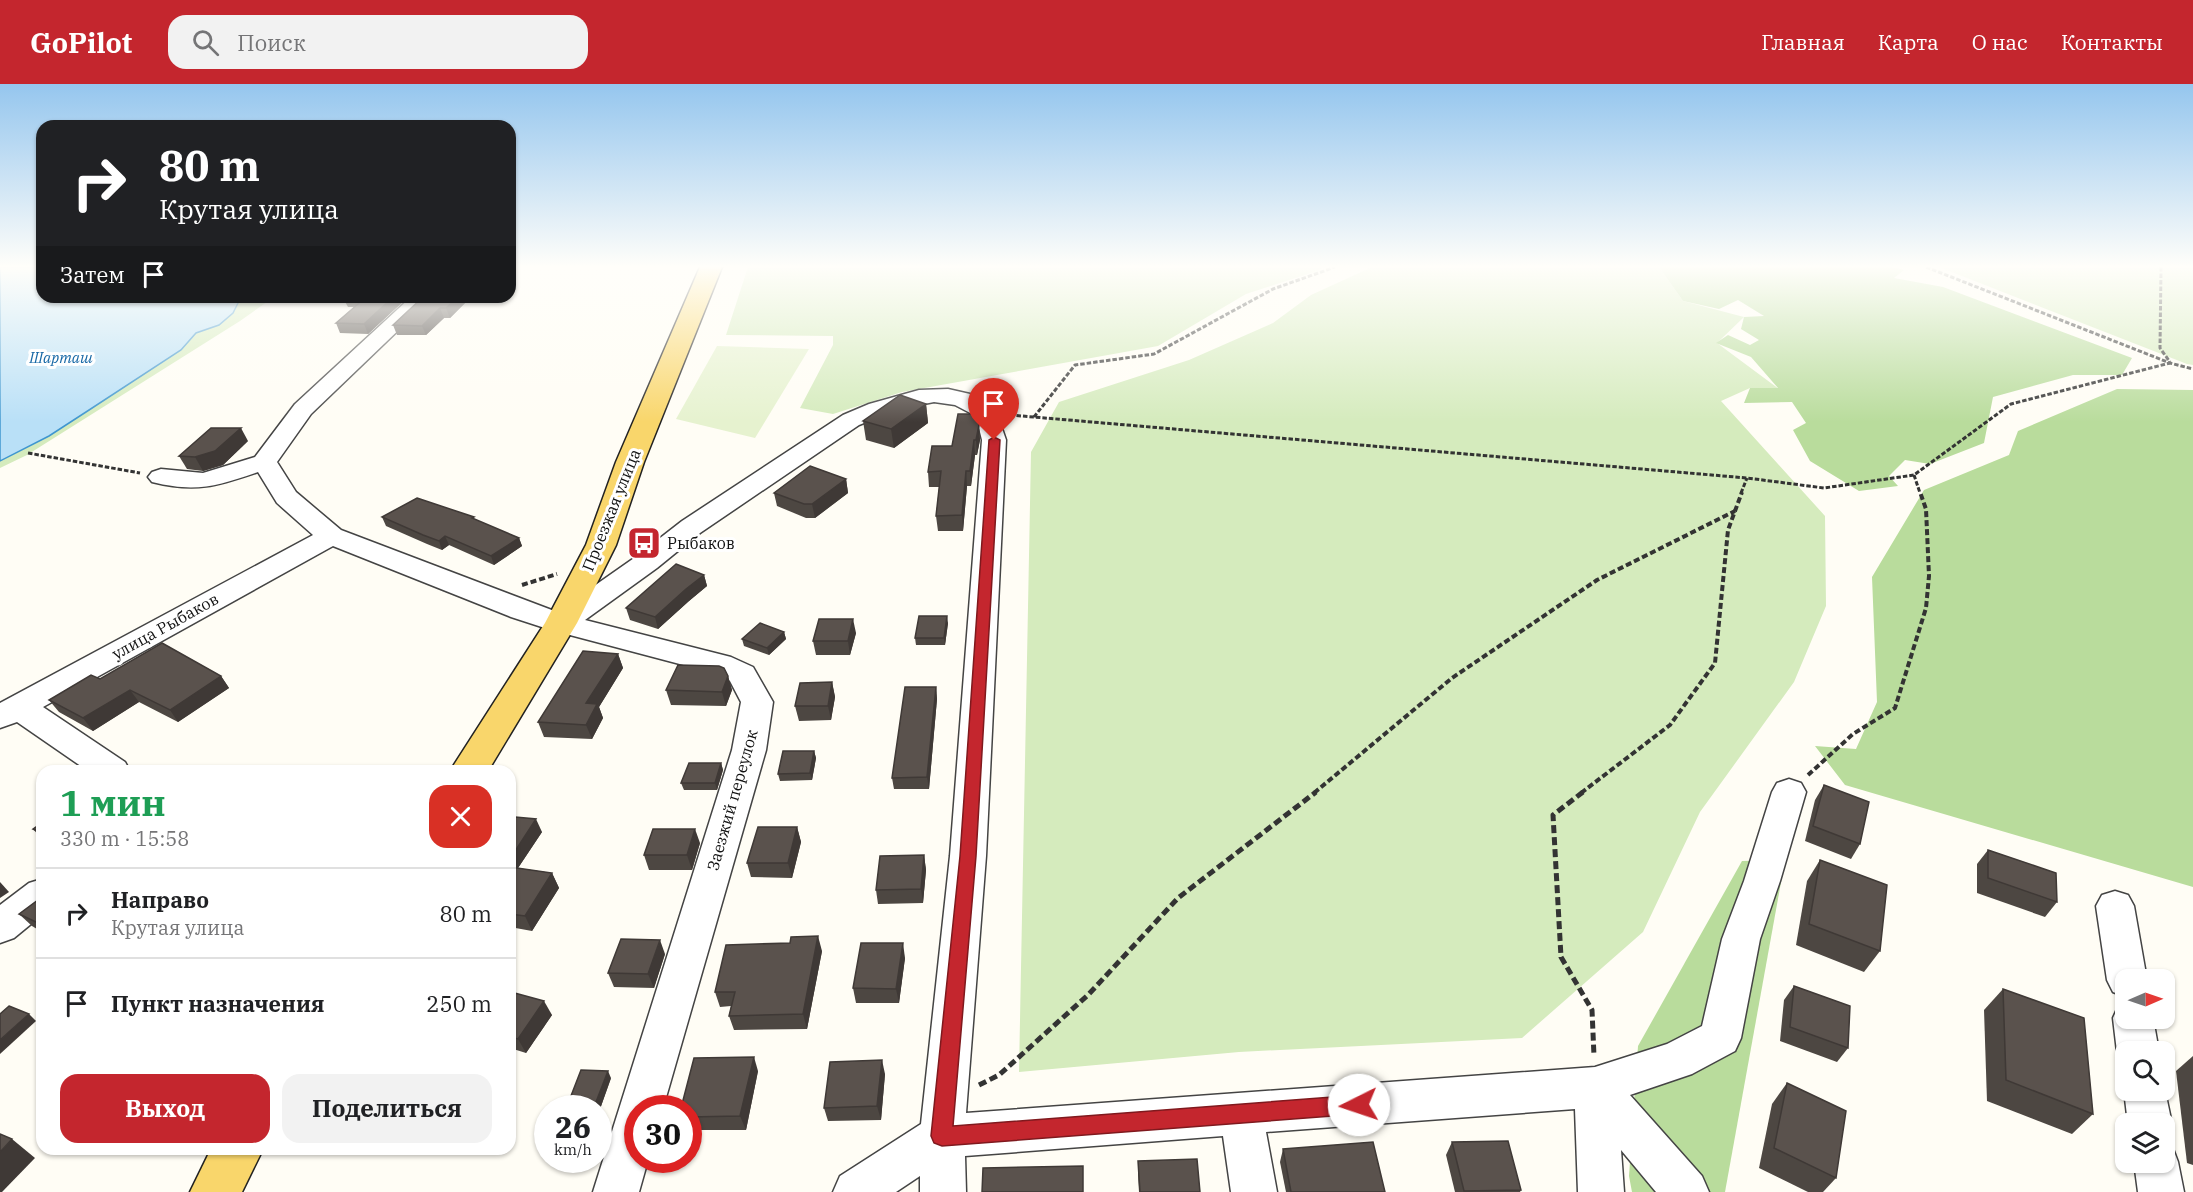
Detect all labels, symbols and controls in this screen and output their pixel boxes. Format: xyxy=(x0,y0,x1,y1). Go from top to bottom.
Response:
search box xyxy=(168,15,588,69)
text: GoPilot xyxy=(30,24,132,61)
icon: search xyxy=(189,26,222,59)
text: Поиск xyxy=(237,28,306,57)
text: Главная xyxy=(1761,28,1845,56)
text: Карта xyxy=(1878,28,1939,56)
text: О нас xyxy=(1972,28,2028,56)
text: Контакты xyxy=(2061,28,2163,56)
text: 80 m xyxy=(159,138,260,193)
icon: right xyxy=(60,144,138,222)
text: Крутая улица xyxy=(159,191,339,226)
icon: arrive xyxy=(137,258,170,291)
text: Затем xyxy=(60,260,125,289)
water label: Шарташ xyxy=(28,348,93,367)
pin xyxy=(968,378,1019,440)
icon: arrive xyxy=(977,387,1010,420)
street label: Проезжая улица xyxy=(577,446,645,574)
bus stop icon: Рыбаков xyxy=(626,525,662,561)
place label: Рыбаков xyxy=(667,533,735,553)
street label: улица Рыбаков xyxy=(108,588,222,664)
street label: Заезжий переулок xyxy=(702,726,762,873)
text: 1 мин xyxy=(60,779,166,826)
button: close xyxy=(429,785,492,848)
text: 330 m · 15:58 xyxy=(60,825,189,852)
text: Направо xyxy=(111,885,209,914)
icon: right xyxy=(60,897,93,930)
text: 80 m xyxy=(440,899,492,928)
text: Крутая улица xyxy=(111,914,244,941)
north arrow xyxy=(2115,969,2175,1029)
map controls xyxy=(2115,969,2175,1173)
icon: arrive xyxy=(60,987,93,1020)
text: Пункт назначения xyxy=(111,989,325,1018)
text: 250 m xyxy=(426,989,492,1018)
button: search xyxy=(2115,1041,2175,1101)
position arrow xyxy=(1327,1073,1391,1137)
button: Выход xyxy=(60,1074,270,1143)
button: Поделиться xyxy=(282,1074,492,1143)
speed limit sign: 30 xyxy=(624,1095,702,1173)
text: 26 xyxy=(555,1107,591,1146)
button: layers xyxy=(2115,1113,2175,1173)
text: km/h xyxy=(554,1140,592,1159)

